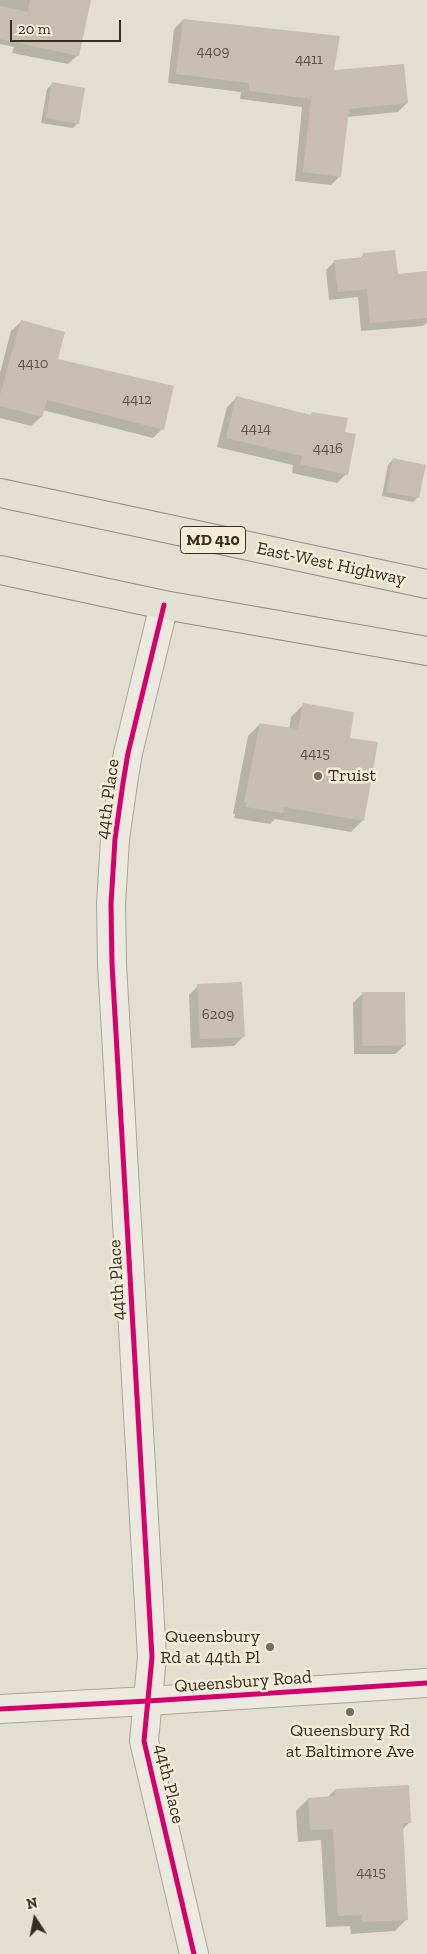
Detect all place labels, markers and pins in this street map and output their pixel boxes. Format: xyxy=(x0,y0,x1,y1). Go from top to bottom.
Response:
place label: Truist xyxy=(328,765,376,787)
marker: Truist xyxy=(312,770,324,782)
place label: Queensbury Rd at 44th Pl xyxy=(160,1626,260,1668)
marker: Queensbury Rd at 44th Pl xyxy=(264,1641,276,1653)
marker: Queensbury Rd at Baltimore Ave xyxy=(344,1706,356,1718)
place label: Queensbury Rd at Baltimore Ave xyxy=(286,1720,414,1762)

